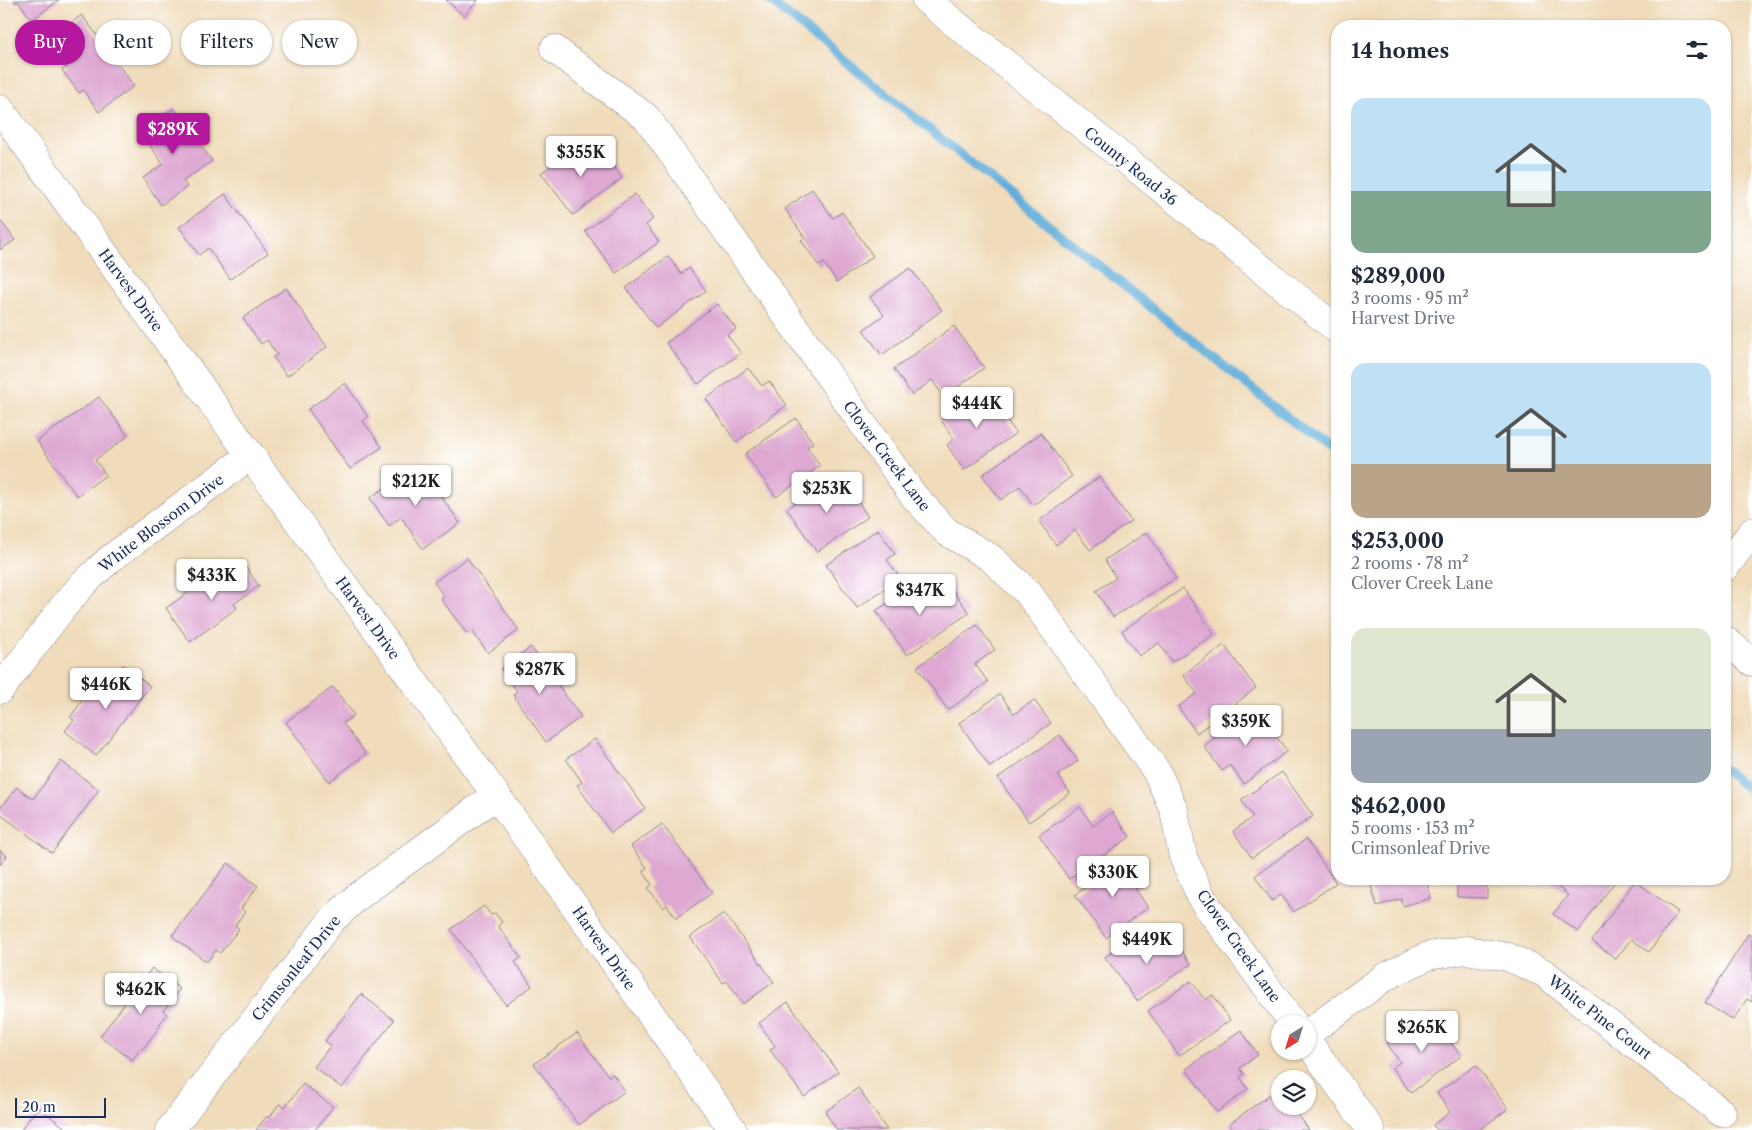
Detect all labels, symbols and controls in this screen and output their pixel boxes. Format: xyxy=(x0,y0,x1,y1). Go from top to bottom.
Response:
chip: Buy xyxy=(15,20,85,65)
chip: Rent xyxy=(95,20,171,65)
chip: Filters xyxy=(181,20,272,65)
chip: New xyxy=(282,20,357,65)
icon: filters xyxy=(1683,36,1711,64)
text: 14 homes xyxy=(1351,38,1449,63)
pin: $289K xyxy=(138,112,208,155)
text: $289K xyxy=(148,119,198,139)
street label: County Road 36 xyxy=(1080,123,1182,210)
icon: home xyxy=(1486,130,1576,220)
pin: $355K xyxy=(546,136,616,178)
text: $355K xyxy=(557,142,605,162)
street label: Harvest Drive xyxy=(95,245,167,335)
text: $289,000 xyxy=(1351,263,1445,288)
text: 3 rooms · 95 m² xyxy=(1351,288,1469,308)
text: Harvest Drive xyxy=(1351,308,1455,328)
pin: $444K xyxy=(942,386,1012,429)
text: $444K xyxy=(952,393,1002,413)
icon: home xyxy=(1486,395,1576,485)
street label: Clover Creek Lane xyxy=(839,397,935,515)
pin: $212K xyxy=(381,464,451,507)
street label: White Blossom Drive xyxy=(94,470,227,577)
text: $212K xyxy=(392,471,440,491)
pin: $253K xyxy=(792,472,862,514)
text: $253K xyxy=(802,478,852,498)
text: $253,000 xyxy=(1351,528,1444,553)
text: 2 rooms · 78 m² xyxy=(1351,553,1469,573)
pin: $433K xyxy=(177,558,247,601)
text: $433K xyxy=(187,565,237,585)
street label: Harvest Drive xyxy=(332,573,404,663)
text: Clover Creek Lane xyxy=(1351,573,1493,593)
pin: $347K xyxy=(885,574,955,616)
text: $347K xyxy=(896,580,944,600)
pin: $287K xyxy=(505,652,575,695)
text: $287K xyxy=(515,659,565,679)
icon: home xyxy=(1486,660,1576,750)
pin: $446K xyxy=(71,668,141,710)
text: $446K xyxy=(81,674,131,694)
pin: $359K xyxy=(1211,704,1281,747)
text: $359K xyxy=(1221,711,1271,731)
text: $462,000 xyxy=(1351,793,1446,818)
text: 5 rooms · 153 m² xyxy=(1351,818,1475,838)
text: Crimsonleaf Drive xyxy=(1351,838,1490,858)
pin: $330K xyxy=(1078,856,1148,898)
text: $330K xyxy=(1088,862,1138,882)
street label: Clover Creek Lane xyxy=(1193,886,1285,1006)
street label: Harvest Drive xyxy=(568,902,640,994)
street label: Crimsonleaf Drive xyxy=(248,911,344,1025)
pin: $449K xyxy=(1112,922,1182,965)
text: $449K xyxy=(1122,929,1172,949)
street label: White Pine Court xyxy=(1544,970,1656,1064)
pin: $462K xyxy=(106,972,176,1015)
text: $462K xyxy=(116,979,166,999)
pin: $265K xyxy=(1387,1010,1457,1053)
north arrow xyxy=(1271,1015,1316,1060)
map controls xyxy=(1271,1015,1316,1115)
text: $265K xyxy=(1397,1017,1447,1037)
button: layers xyxy=(1271,1070,1316,1115)
scale bar xyxy=(15,1095,106,1118)
text: 20 m xyxy=(22,1098,56,1116)

